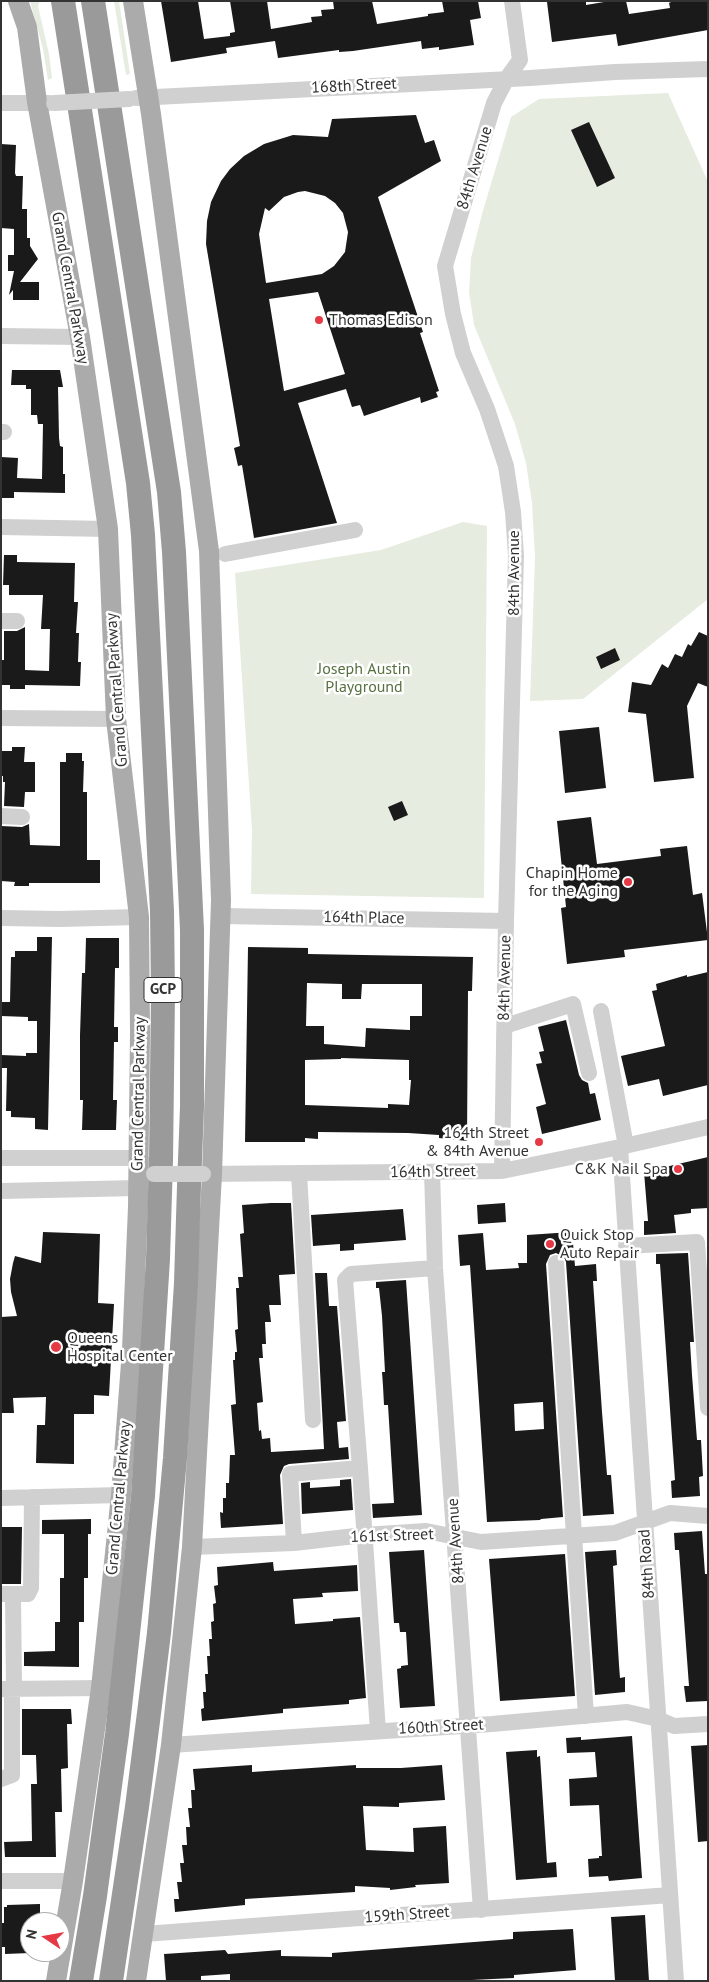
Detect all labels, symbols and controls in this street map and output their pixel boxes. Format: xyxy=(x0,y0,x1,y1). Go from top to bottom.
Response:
street label: 168th Street xyxy=(311,74,397,98)
street label: 84th Avenue xyxy=(453,124,497,212)
street label: Grand Central Parkway xyxy=(47,210,93,366)
place label: Thomas Edison xyxy=(329,310,433,330)
marker: Thomas Edison xyxy=(313,314,325,326)
street label: 84th Avenue xyxy=(504,530,524,616)
street label: Grand Central Parkway xyxy=(102,612,132,768)
park label: Joseph Austin Playground xyxy=(318,659,410,697)
place label: Chapin Home for the Aging xyxy=(526,863,618,901)
marker: Chapin Home for the Aging xyxy=(622,876,634,888)
street label: 164th Place xyxy=(323,908,405,928)
street label: 84th Avenue xyxy=(495,935,515,1021)
road number: GCP xyxy=(144,978,182,1002)
street label: Grand Central Parkway xyxy=(128,1017,150,1171)
place label: 164th Street & 84th Avenue xyxy=(426,1123,529,1161)
marker: 164th Street & 84th Avenue xyxy=(533,1136,545,1148)
place label: C&K Nail Spa xyxy=(575,1159,668,1179)
street label: 164th Street xyxy=(390,1162,476,1182)
marker: C&K Nail Spa xyxy=(672,1163,684,1175)
place label: Quick Stop Auto Repair xyxy=(560,1225,639,1263)
marker: Quick Stop Auto Repair xyxy=(544,1238,556,1250)
place label: Queens Hospital Center xyxy=(67,1328,173,1366)
marker: Queens Hospital Center xyxy=(49,1340,63,1354)
street label: Grand Central Parkway xyxy=(103,1420,135,1576)
street label: 84th Avenue xyxy=(443,1498,469,1584)
street label: 161st Street xyxy=(350,1525,434,1547)
street label: 84th Road xyxy=(635,1529,659,1599)
street label: 160th Street xyxy=(398,1715,484,1739)
street label: 159th Street xyxy=(364,1902,450,1928)
north arrow xyxy=(20,1912,70,1962)
text: N xyxy=(22,1928,41,1940)

